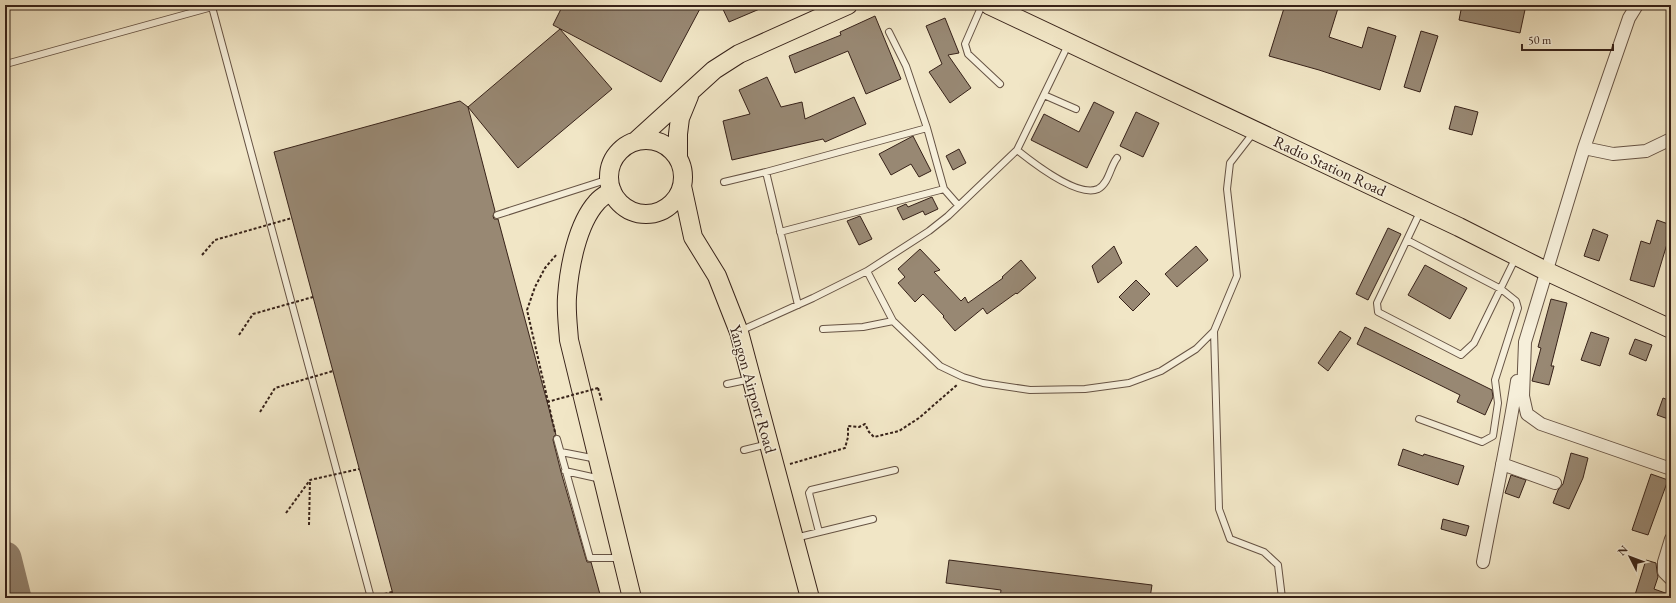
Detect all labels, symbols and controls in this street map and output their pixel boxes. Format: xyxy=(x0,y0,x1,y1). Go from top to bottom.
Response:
scale bar xyxy=(1522,26,1613,52)
text: 50 m xyxy=(1528,32,1552,48)
street label: Radio Station Road xyxy=(1270,131,1390,202)
street label: Yangon Airport Road xyxy=(725,322,782,457)
north arrow xyxy=(1610,537,1650,577)
text: N xyxy=(1614,542,1631,558)

